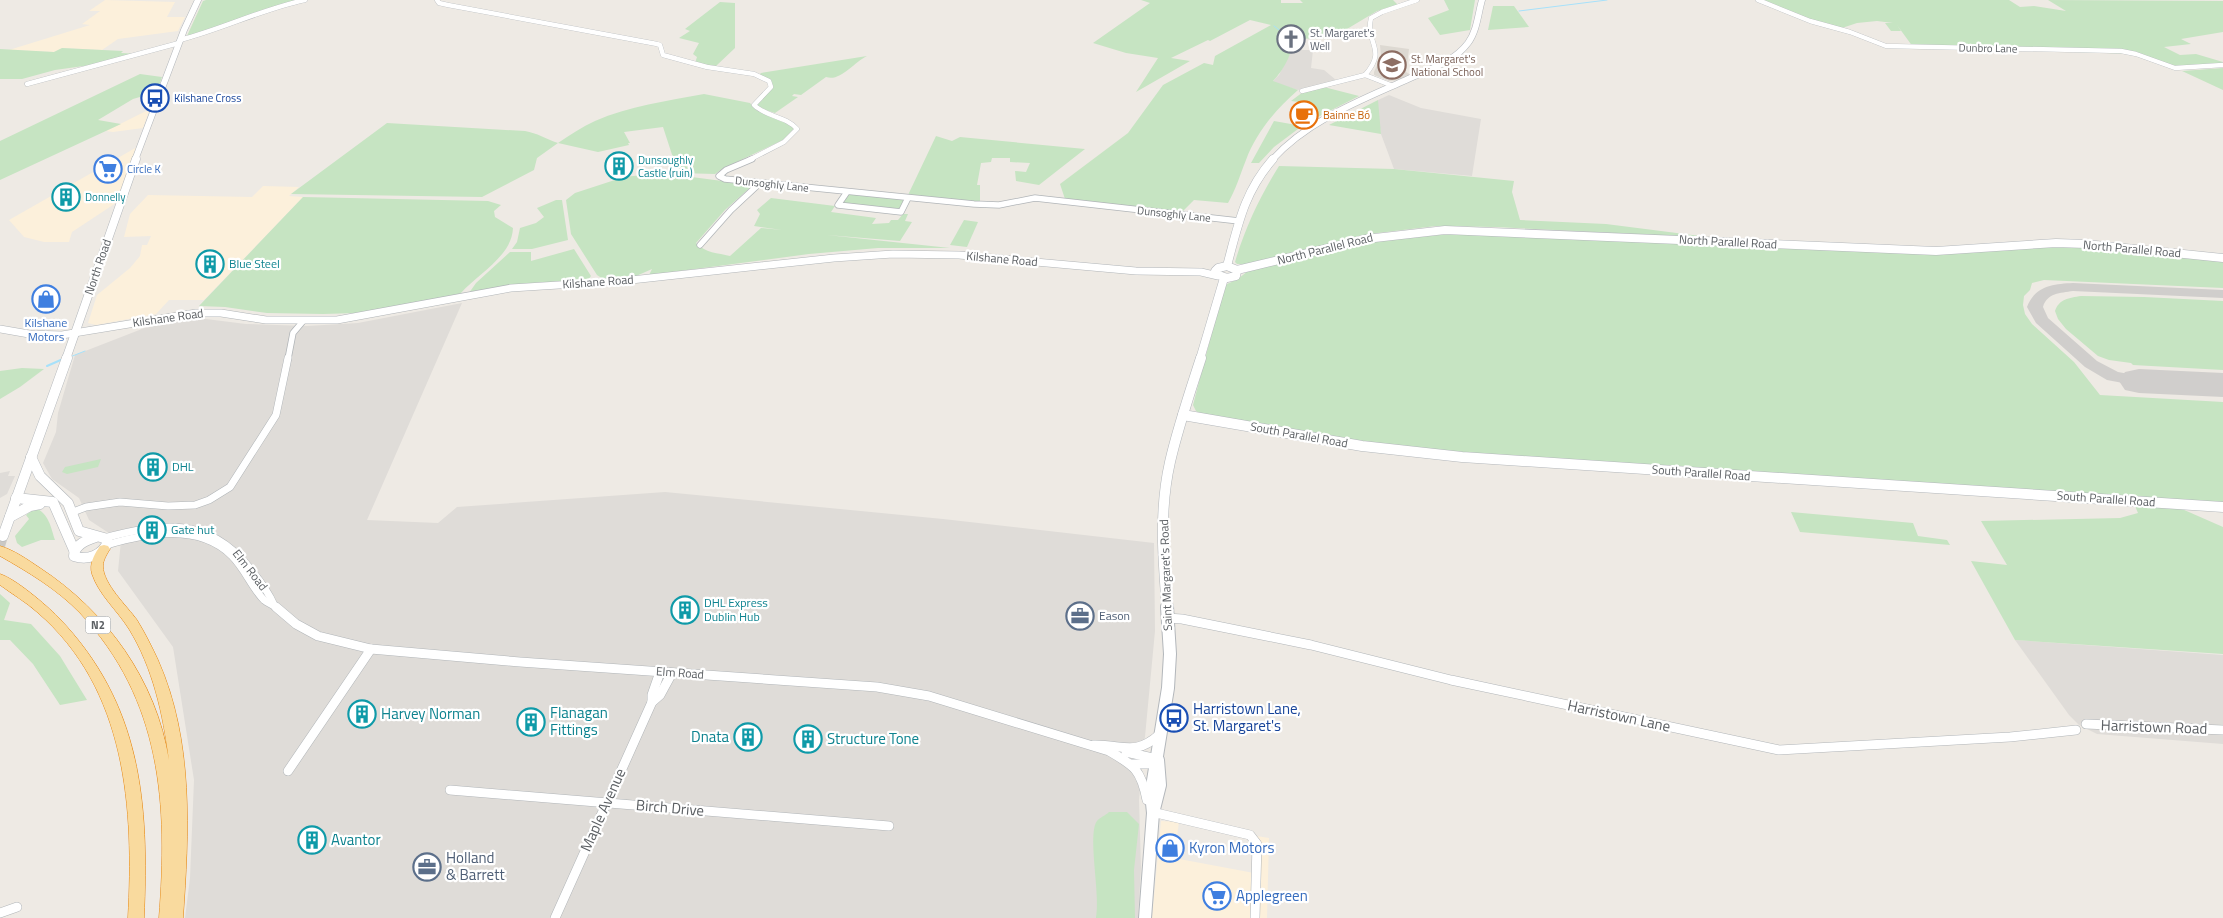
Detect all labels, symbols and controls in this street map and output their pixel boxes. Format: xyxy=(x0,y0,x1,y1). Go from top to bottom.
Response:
church icon: St. Margaret's Well xyxy=(1276,24,1306,54)
place label: St. Margaret's Well xyxy=(1310,25,1375,54)
street label: Dunbro Lane xyxy=(1958,39,2018,57)
school or university icon: St. Margaret's National School xyxy=(1377,50,1407,80)
place label: St. Margaret's National School xyxy=(1411,51,1483,80)
bus stop icon: Kilshane Cross xyxy=(140,83,170,113)
place label: Kilshane Cross xyxy=(174,90,241,106)
cafe icon: Bainne Bó xyxy=(1289,100,1319,130)
place label: Bainne Bó xyxy=(1323,107,1370,123)
building icon: Dunsoughly Castle (ruin) xyxy=(604,151,634,181)
place label: Dunsoughly Castle (ruin) xyxy=(638,152,694,181)
supermarket icon: Circle K xyxy=(93,154,123,184)
place label: Circle K xyxy=(127,161,161,177)
street label: Dunsoghly Lane xyxy=(734,172,810,196)
building icon: Donnelly xyxy=(51,182,81,212)
place label: Donnelly xyxy=(85,189,126,205)
street label: Dunsoghly Lane xyxy=(1136,202,1212,226)
street label: North Parallel Road xyxy=(1275,227,1375,270)
street label: North Parallel Road xyxy=(1679,229,1777,254)
street label: North Parallel Road xyxy=(2082,235,2182,262)
street label: North Road xyxy=(79,236,116,297)
street label: Kilshane Road xyxy=(966,246,1038,271)
building icon: Blue Steel xyxy=(195,249,225,279)
place label: Blue Steel xyxy=(229,254,280,273)
street label: Kilshane Road xyxy=(562,270,634,293)
shop icon: Kilshane Motors xyxy=(31,284,61,314)
street label: Kilshane Road xyxy=(131,303,205,332)
place label: Kilshane Motors xyxy=(25,313,67,346)
street label: South Parallel Road xyxy=(1249,417,1349,452)
building icon: DHL xyxy=(138,452,168,482)
place label: DHL xyxy=(172,457,194,476)
street label: South Parallel Road xyxy=(1651,460,1751,485)
street label: South Parallel Road xyxy=(2056,486,2156,511)
building icon: Gate hut xyxy=(137,515,167,545)
street label: Saint Margaret's Road xyxy=(1154,519,1177,631)
place label: Gate hut xyxy=(171,520,215,539)
street label: Elm Road xyxy=(228,545,273,594)
place label: DHL Express Dublin Hub xyxy=(704,593,768,626)
building icon: DHL Express Dublin Hub xyxy=(670,595,700,625)
office icon: Eason xyxy=(1065,601,1095,631)
place label: Eason xyxy=(1099,606,1130,625)
road number: N2 xyxy=(86,616,110,634)
street label: Elm Road xyxy=(655,661,705,684)
street label: Harristown Lane xyxy=(1566,693,1673,738)
place label: Harristown Lane, St. Margaret's xyxy=(1193,697,1301,737)
building icon: Harvey Norman xyxy=(347,699,377,729)
place label: Flanagan Fittings xyxy=(550,701,608,741)
place label: Harvey Norman xyxy=(381,702,480,725)
bus stop icon: Harristown Lane, St. Margaret's xyxy=(1159,703,1189,733)
building icon: Flanagan Fittings xyxy=(516,707,546,737)
street label: Harristown Road xyxy=(2100,713,2208,740)
building icon: Dnata xyxy=(733,722,763,752)
building icon: Structure Tone xyxy=(793,724,823,754)
place label: Dnata xyxy=(691,725,729,748)
place label: Structure Tone xyxy=(827,727,919,750)
street label: Maple Avenue xyxy=(574,764,631,855)
street label: Birch Drive xyxy=(635,793,705,822)
building icon: Avantor xyxy=(297,825,327,855)
place label: Avantor xyxy=(331,828,381,851)
shop icon: Kyron Motors xyxy=(1155,833,1185,863)
place label: Kyron Motors xyxy=(1189,836,1274,859)
place label: Holland & Barrett xyxy=(446,846,505,886)
office icon: Holland & Barrett xyxy=(412,852,442,882)
supermarket icon: Applegreen xyxy=(1202,881,1232,911)
place label: Applegreen xyxy=(1236,884,1308,907)

